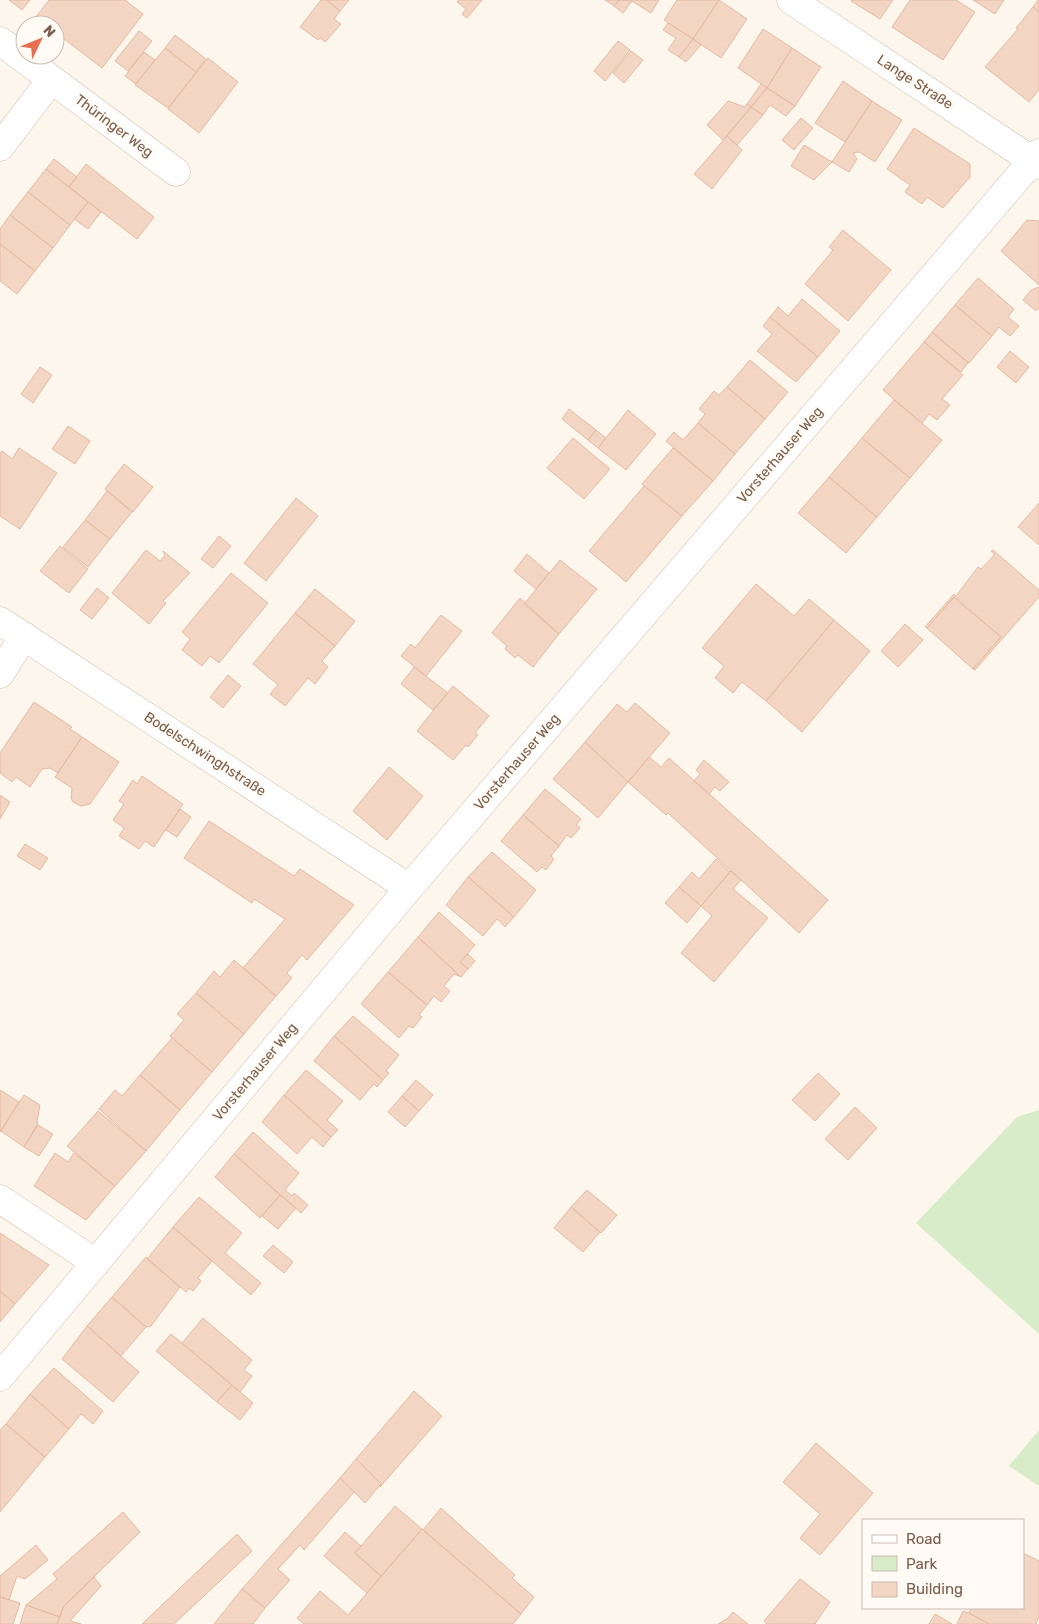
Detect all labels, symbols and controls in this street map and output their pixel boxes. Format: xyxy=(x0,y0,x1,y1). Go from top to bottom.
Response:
north arrow xyxy=(15,15,65,65)
text: N xyxy=(39,22,59,41)
street label: Lange Straße xyxy=(874,51,956,113)
street label: Thüringer Weg xyxy=(72,91,156,161)
street label: Vorsterhauser Weg xyxy=(733,403,827,507)
street label: Bodelschwinghstraße xyxy=(141,708,269,800)
street label: Vorsterhauser Weg xyxy=(470,710,564,814)
street label: Vorsterhauser Weg xyxy=(209,1020,301,1124)
legend xyxy=(862,1519,1024,1609)
text: Road xyxy=(906,1530,942,1548)
text: Park xyxy=(906,1555,937,1573)
text: Building xyxy=(906,1580,963,1598)

